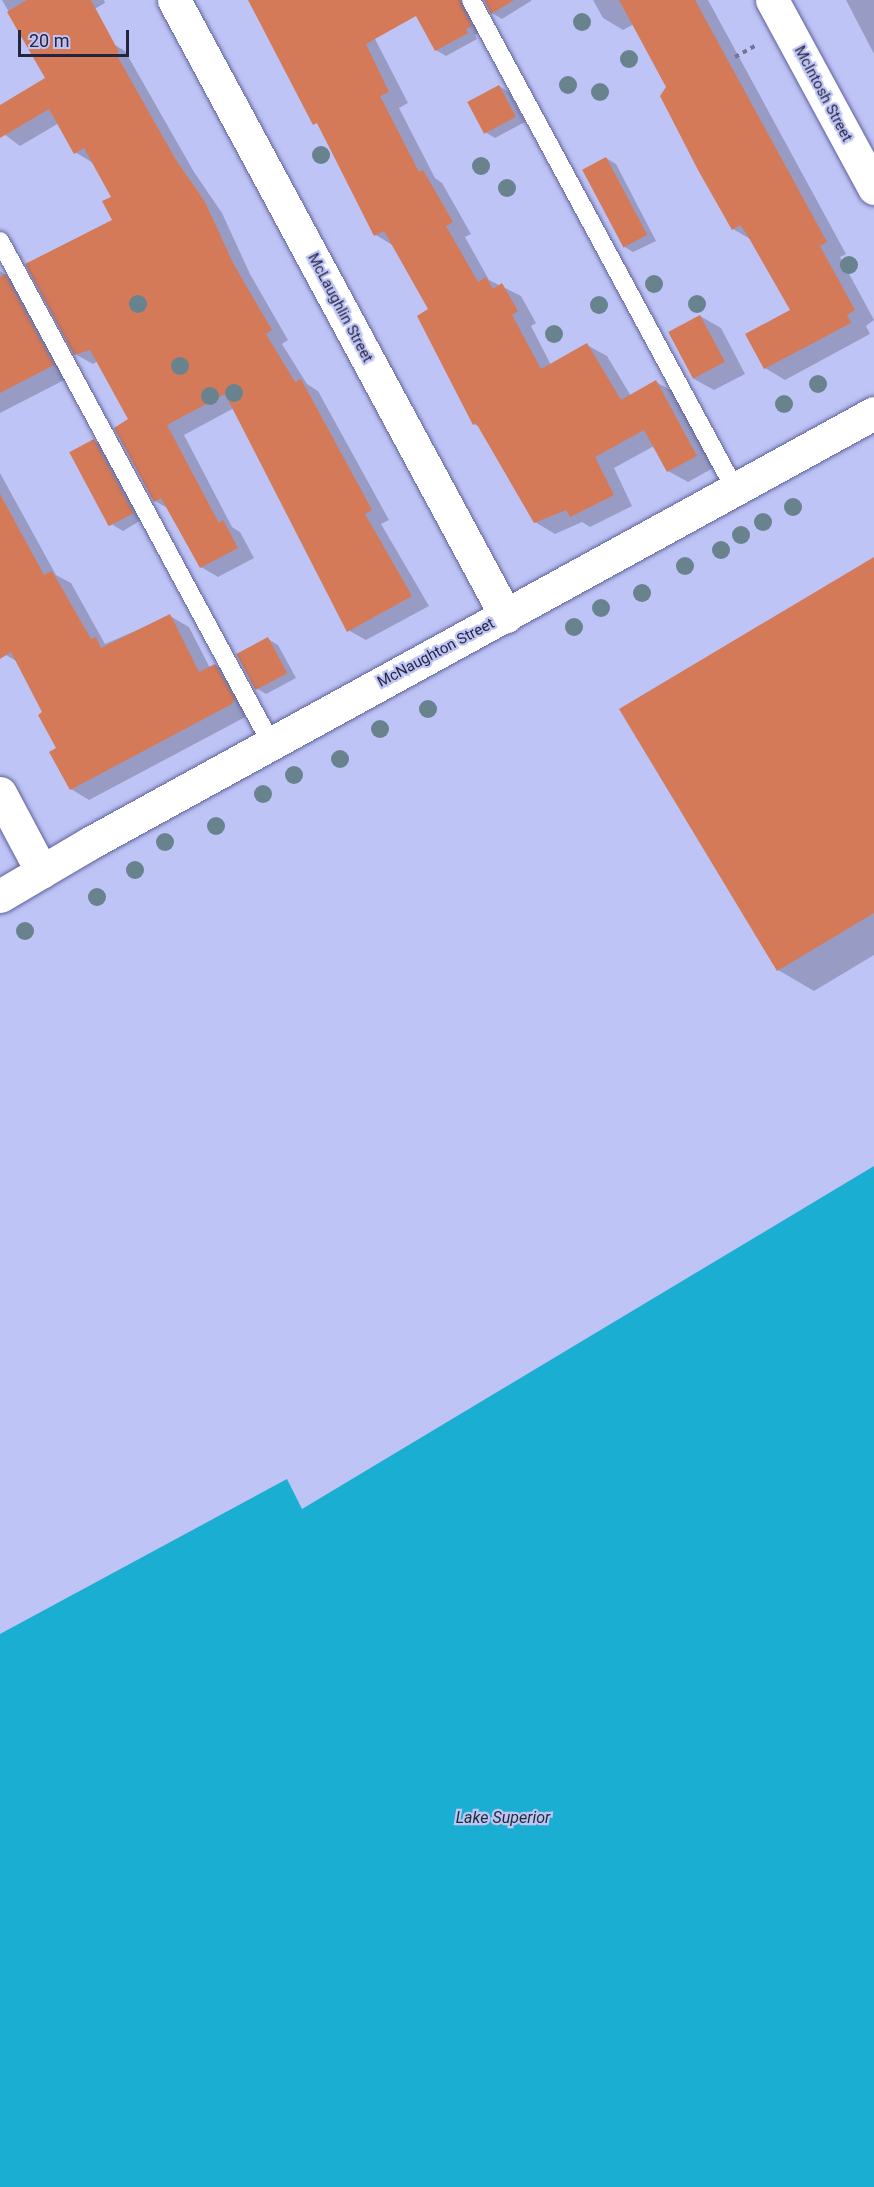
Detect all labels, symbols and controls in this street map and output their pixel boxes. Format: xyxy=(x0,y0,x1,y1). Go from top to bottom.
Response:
scale bar xyxy=(21,18,132,56)
text: 20 m xyxy=(29,30,69,51)
street label: McIntosh Street xyxy=(790,43,856,145)
street label: McLaughlin Street xyxy=(304,250,376,366)
street label: McNaughton Street xyxy=(375,615,497,691)
water label: Lake Superior xyxy=(456,1808,550,1828)

